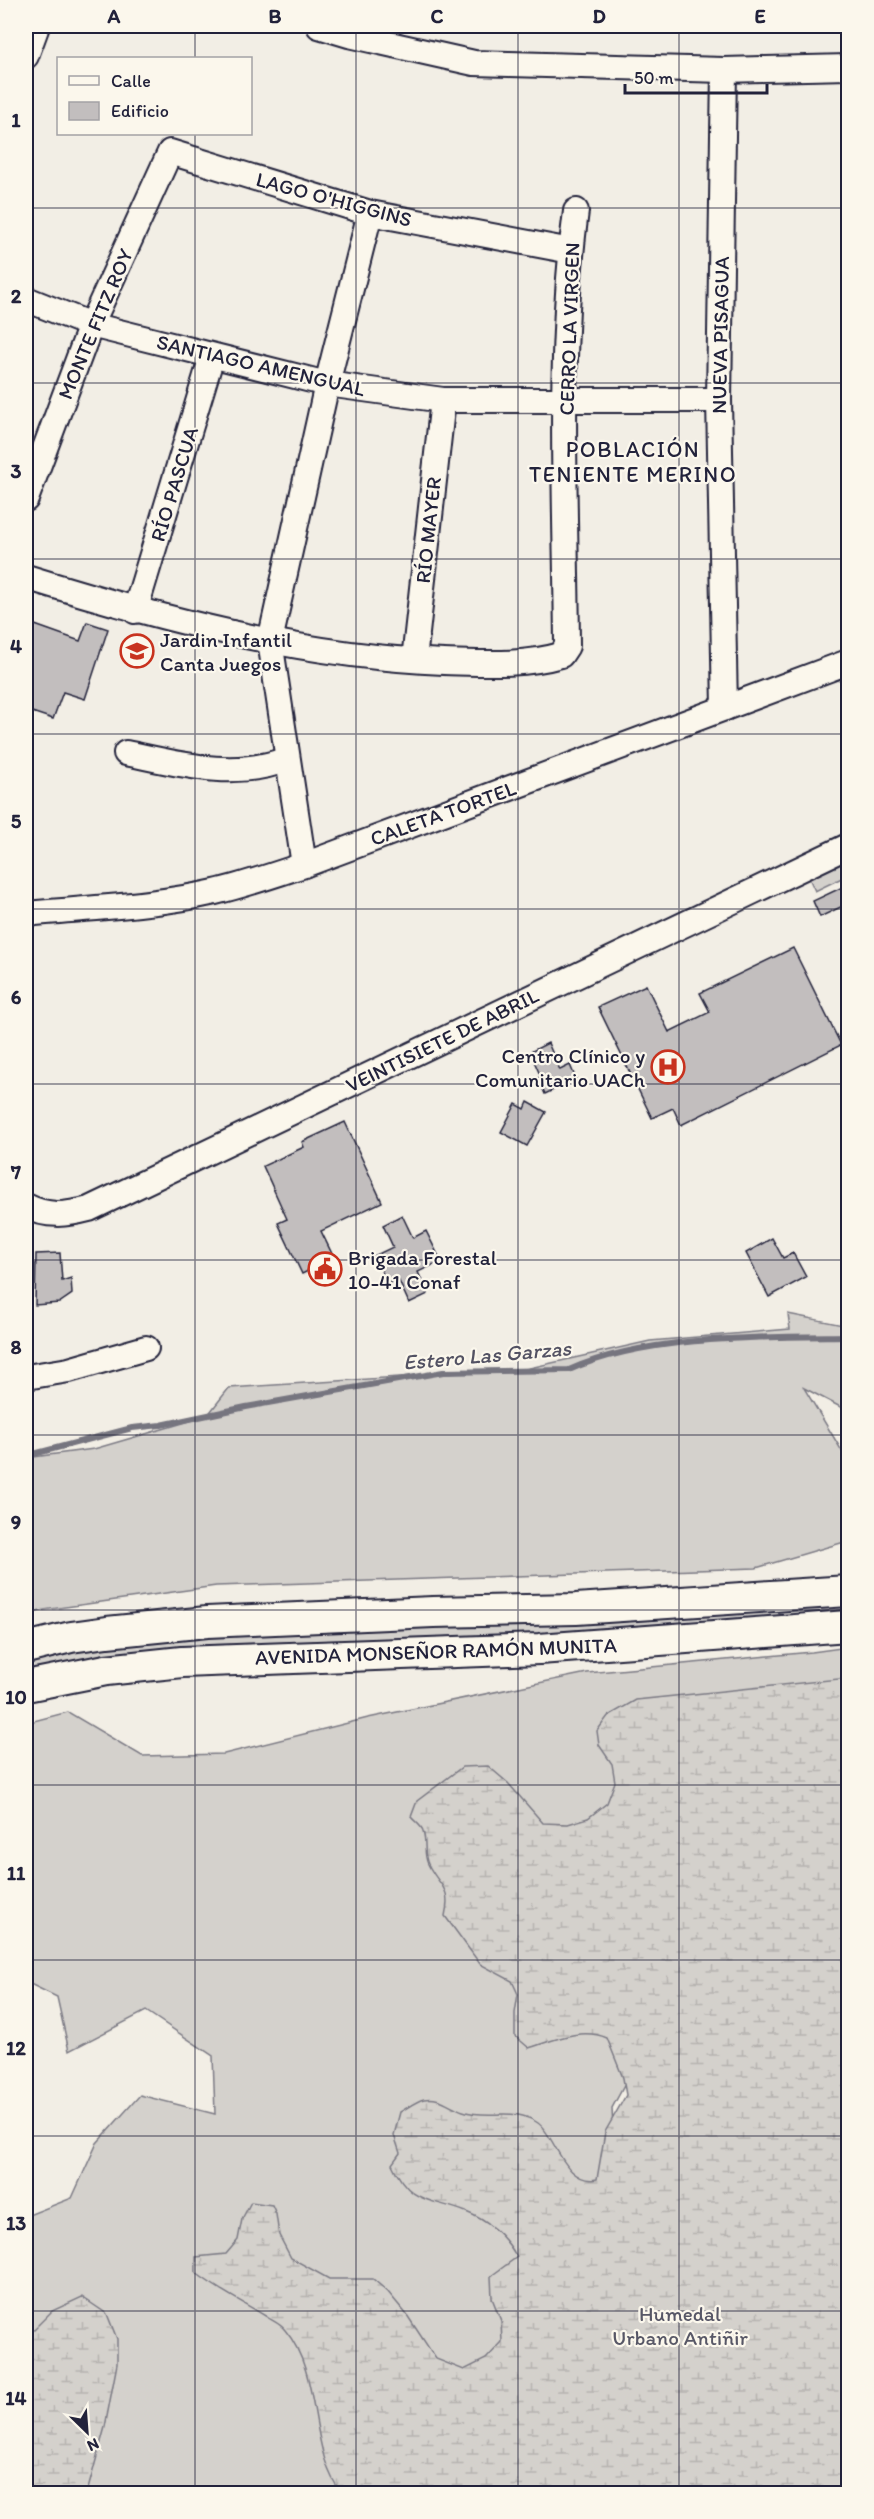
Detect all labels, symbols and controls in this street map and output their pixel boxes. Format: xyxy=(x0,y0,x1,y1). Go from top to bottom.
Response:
text: A xyxy=(107,4,121,28)
text: B xyxy=(269,4,282,28)
text: C xyxy=(431,4,444,28)
text: D xyxy=(592,4,606,28)
text: E xyxy=(754,4,766,28)
legend xyxy=(57,57,252,135)
scale bar xyxy=(625,57,768,95)
text: 50 m xyxy=(634,67,674,89)
text: Calle xyxy=(111,70,151,92)
text: Edificio xyxy=(111,100,169,122)
text: 1 xyxy=(11,108,21,132)
street label: LAGO O'HIGGINS xyxy=(253,166,415,232)
street label: CERRO LA VIRGEN xyxy=(553,242,585,416)
street label: MONTE FITZ ROY xyxy=(52,245,138,403)
street label: NUEVA PISAGUA xyxy=(706,255,734,414)
text: 2 xyxy=(11,284,22,308)
street label: SANTIAGO AMENGUAL xyxy=(154,329,368,401)
street label: RÍO PASCUA xyxy=(145,423,203,544)
district label: POBLACIÓN TENIENTE MERINO xyxy=(529,436,737,488)
text: 3 xyxy=(11,459,22,483)
street label: RÍO MAYER xyxy=(410,475,446,585)
place label: Jardin Infantil Canta Juegos xyxy=(160,627,292,676)
school or university icon: Jardin Infantil Canta Juegos xyxy=(119,633,155,669)
text: 4 xyxy=(10,634,22,658)
street label: CALETA TORTEL xyxy=(367,775,520,851)
text: 5 xyxy=(11,809,22,833)
street label: VEINTISIETE DE ABRIL xyxy=(342,982,543,1098)
text: 6 xyxy=(11,985,22,1009)
place label: Centro Clínico y Comunitario UACh xyxy=(475,1043,646,1092)
hospital icon: Centro Clínico y Comunitario UACh xyxy=(650,1049,686,1085)
text: 7 xyxy=(10,1160,21,1184)
place label: Brigada Forestal 10-41 Conaf xyxy=(348,1245,497,1294)
public building icon: Brigada Forestal 10-41 Conaf xyxy=(307,1251,343,1287)
water label: Estero Las Garzas xyxy=(402,1334,573,1376)
text: 8 xyxy=(11,1335,22,1359)
text: 9 xyxy=(11,1510,21,1534)
street label: AVENIDA MONSEÑOR RAMÓN MUNITA xyxy=(255,1632,618,1670)
text: 10 xyxy=(5,1685,27,1709)
text: 11 xyxy=(7,1861,26,1885)
text: 12 xyxy=(6,2036,26,2060)
text: 13 xyxy=(6,2211,26,2235)
park label: Humedal Urbano Antiñir xyxy=(612,2301,748,2350)
text: 14 xyxy=(5,2386,27,2410)
north arrow xyxy=(57,2402,117,2462)
text: N xyxy=(84,2434,102,2456)

